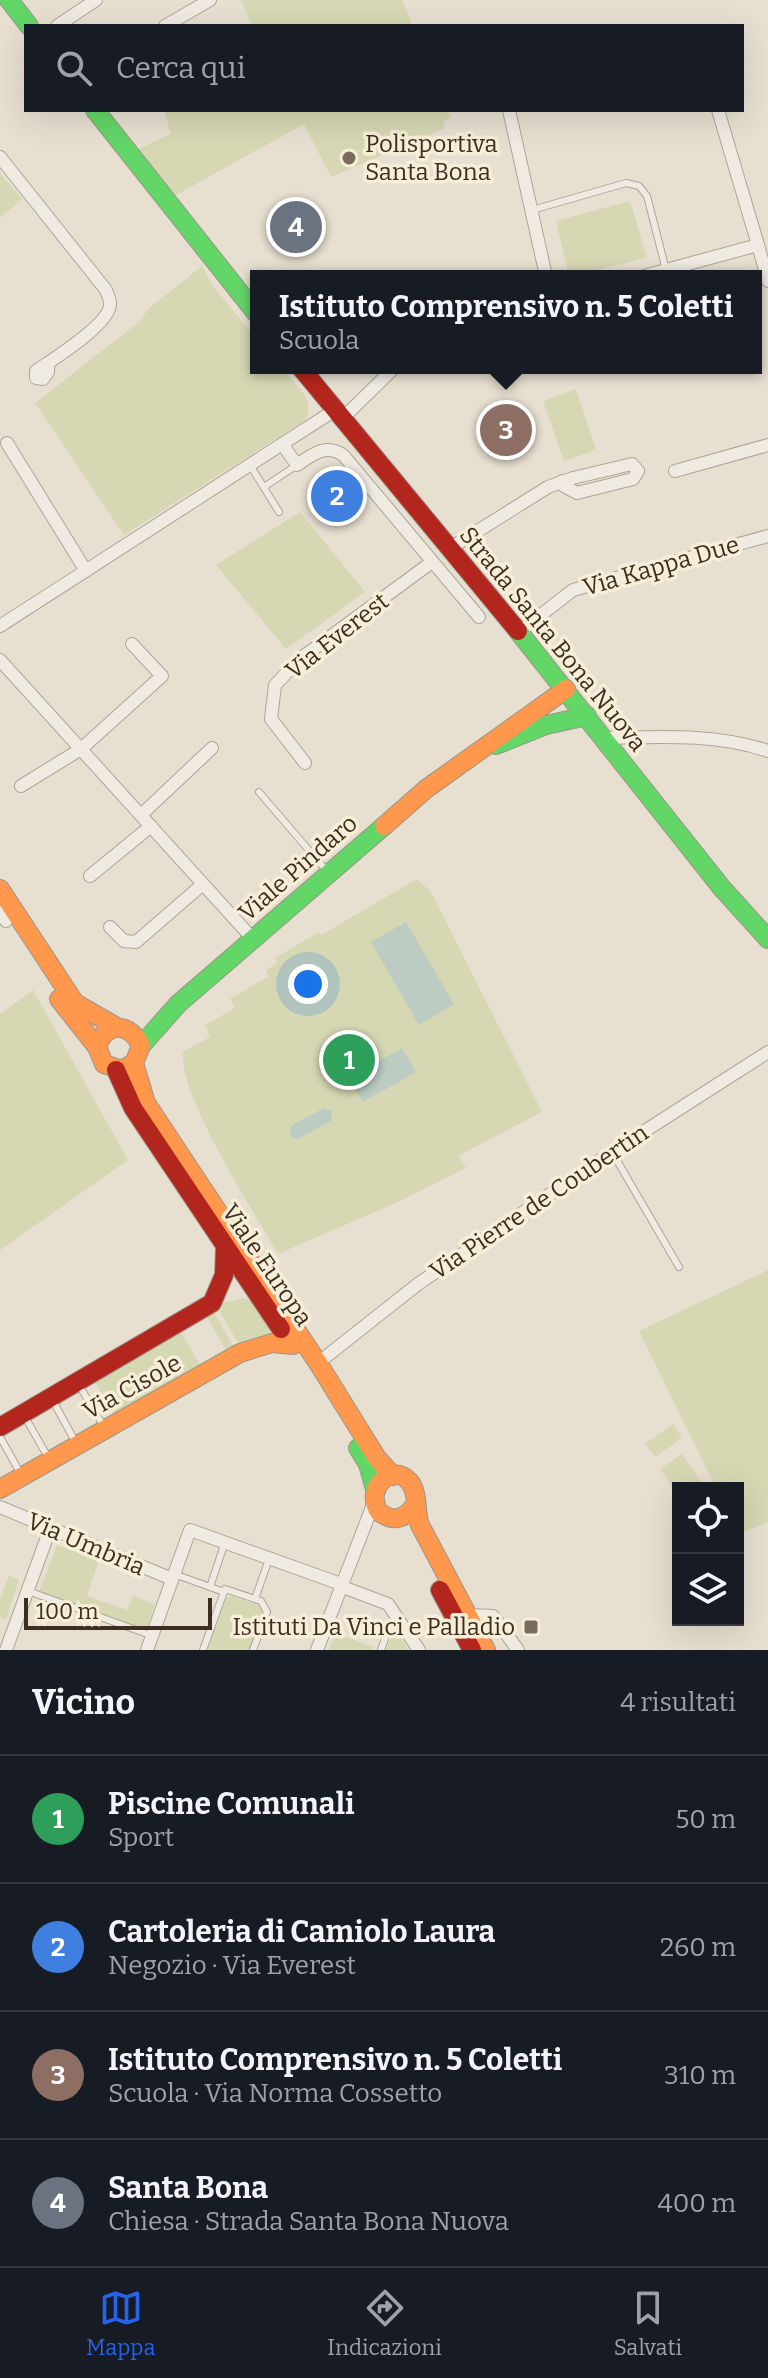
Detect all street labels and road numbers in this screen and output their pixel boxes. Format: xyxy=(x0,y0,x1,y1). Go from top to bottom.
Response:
street label: Strada Santa Bona Nuova xyxy=(454,521,652,757)
street label: Via Kappa Due xyxy=(580,530,742,602)
street label: Via Everest xyxy=(280,587,394,685)
street label: Viale Pindaro xyxy=(233,809,363,927)
street label: Via Pierre de Coubertin xyxy=(425,1118,653,1286)
street label: Viale Europa xyxy=(216,1199,318,1331)
street label: Via Cisole xyxy=(78,1349,186,1425)
street label: Via Umbria xyxy=(23,1507,149,1581)

